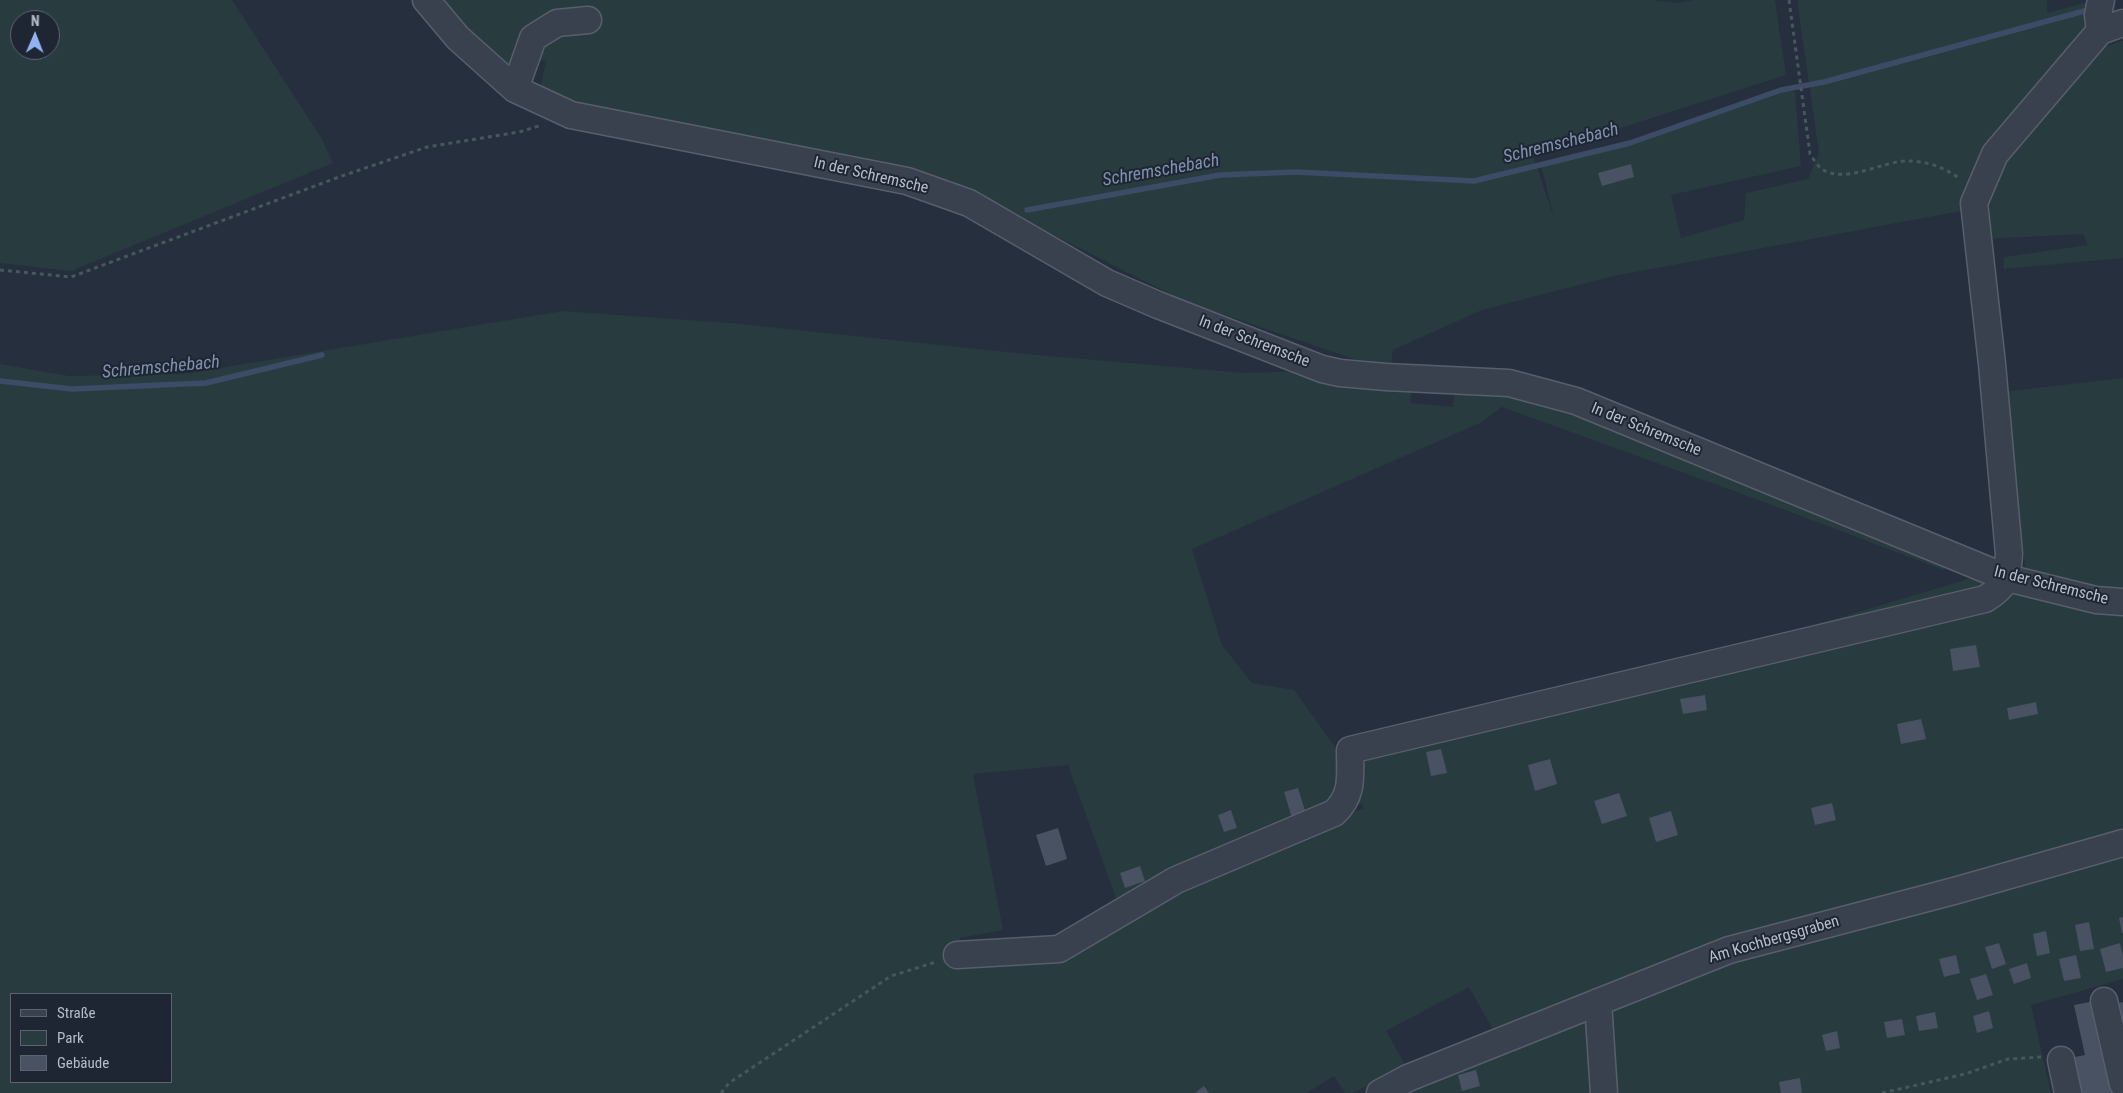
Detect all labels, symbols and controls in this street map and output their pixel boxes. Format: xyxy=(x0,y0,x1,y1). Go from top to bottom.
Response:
north arrow xyxy=(10,10,60,60)
text: N xyxy=(31,13,40,29)
water label: Schremschebach xyxy=(1501,119,1621,169)
water label: Schremschebach xyxy=(1101,150,1221,192)
street label: In der Schremsche xyxy=(812,153,930,199)
street label: In der Schremsche xyxy=(1196,312,1312,372)
water label: Schremschebach xyxy=(101,352,221,384)
street label: In der Schremsche xyxy=(1588,399,1704,461)
street label: In der Schremsche xyxy=(1992,563,2110,609)
street label: Am Kochbergsgraben xyxy=(1706,912,1842,968)
legend xyxy=(10,993,172,1083)
text: Straße xyxy=(57,1004,96,1022)
text: Park xyxy=(57,1029,84,1047)
text: Gebäude xyxy=(57,1054,109,1072)

